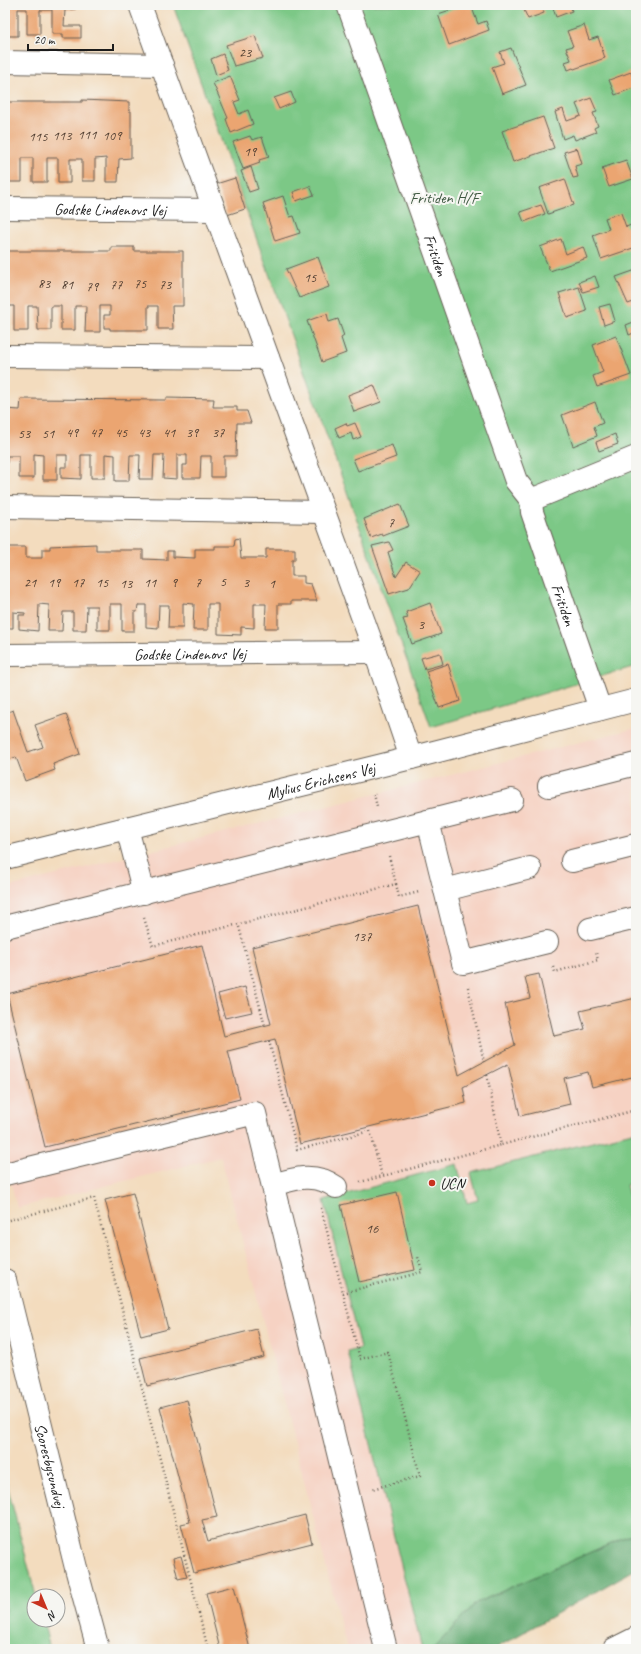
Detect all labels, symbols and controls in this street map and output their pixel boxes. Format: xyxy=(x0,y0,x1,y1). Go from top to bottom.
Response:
scale bar xyxy=(28,26,113,52)
text: 20 m xyxy=(34,32,56,48)
house number: 23 xyxy=(239,44,253,61)
house number: 111 xyxy=(78,126,97,143)
house number: 113 xyxy=(53,127,73,144)
house number: 109 xyxy=(103,127,123,144)
house number: 115 xyxy=(29,128,48,145)
house number: 19 xyxy=(244,143,258,160)
park label: Fritiden H/F xyxy=(410,188,482,208)
street label: Godske Lindenovs Vej xyxy=(54,199,168,221)
street label: Fritiden xyxy=(419,232,452,280)
house number: 15 xyxy=(304,269,317,286)
house number: 83 xyxy=(38,275,52,292)
house number: 75 xyxy=(134,275,147,292)
house number: 81 xyxy=(61,276,74,293)
house number: 77 xyxy=(110,276,123,293)
house number: 73 xyxy=(159,276,173,293)
house number: 79 xyxy=(86,278,100,295)
house number: 49 xyxy=(66,424,80,441)
house number: 47 xyxy=(90,424,103,441)
house number: 45 xyxy=(115,424,128,441)
house number: 43 xyxy=(138,424,152,441)
house number: 41 xyxy=(163,424,176,441)
house number: 39 xyxy=(186,424,200,441)
house number: 37 xyxy=(212,424,225,441)
house number: 53 xyxy=(18,425,32,442)
house number: 51 xyxy=(42,425,55,442)
house number: 7 xyxy=(388,514,395,531)
house number: 5 xyxy=(220,573,227,590)
house number: 21 xyxy=(24,574,37,591)
house number: 19 xyxy=(48,574,62,591)
house number: 17 xyxy=(72,574,85,591)
house number: 15 xyxy=(96,574,109,591)
house number: 11 xyxy=(144,574,157,591)
house number: 9 xyxy=(171,574,179,591)
house number: 7 xyxy=(195,574,202,591)
house number: 3 xyxy=(243,574,251,591)
house number: 13 xyxy=(120,575,134,592)
house number: 1 xyxy=(269,575,276,592)
street label: Fritiden xyxy=(547,581,580,629)
house number: 3 xyxy=(418,616,426,633)
street label: Godske Lindenovs Vej xyxy=(134,644,248,665)
street label: Mylius Erichsens Vej xyxy=(265,758,379,804)
house number: 137 xyxy=(353,928,372,945)
place label: UCN xyxy=(440,1174,467,1194)
marker: UCN xyxy=(427,1178,437,1188)
house number: 16 xyxy=(366,1220,379,1237)
street label: Scoresbysundvej xyxy=(30,1421,70,1512)
north arrow xyxy=(26,1588,66,1628)
text: N xyxy=(44,1608,60,1624)

